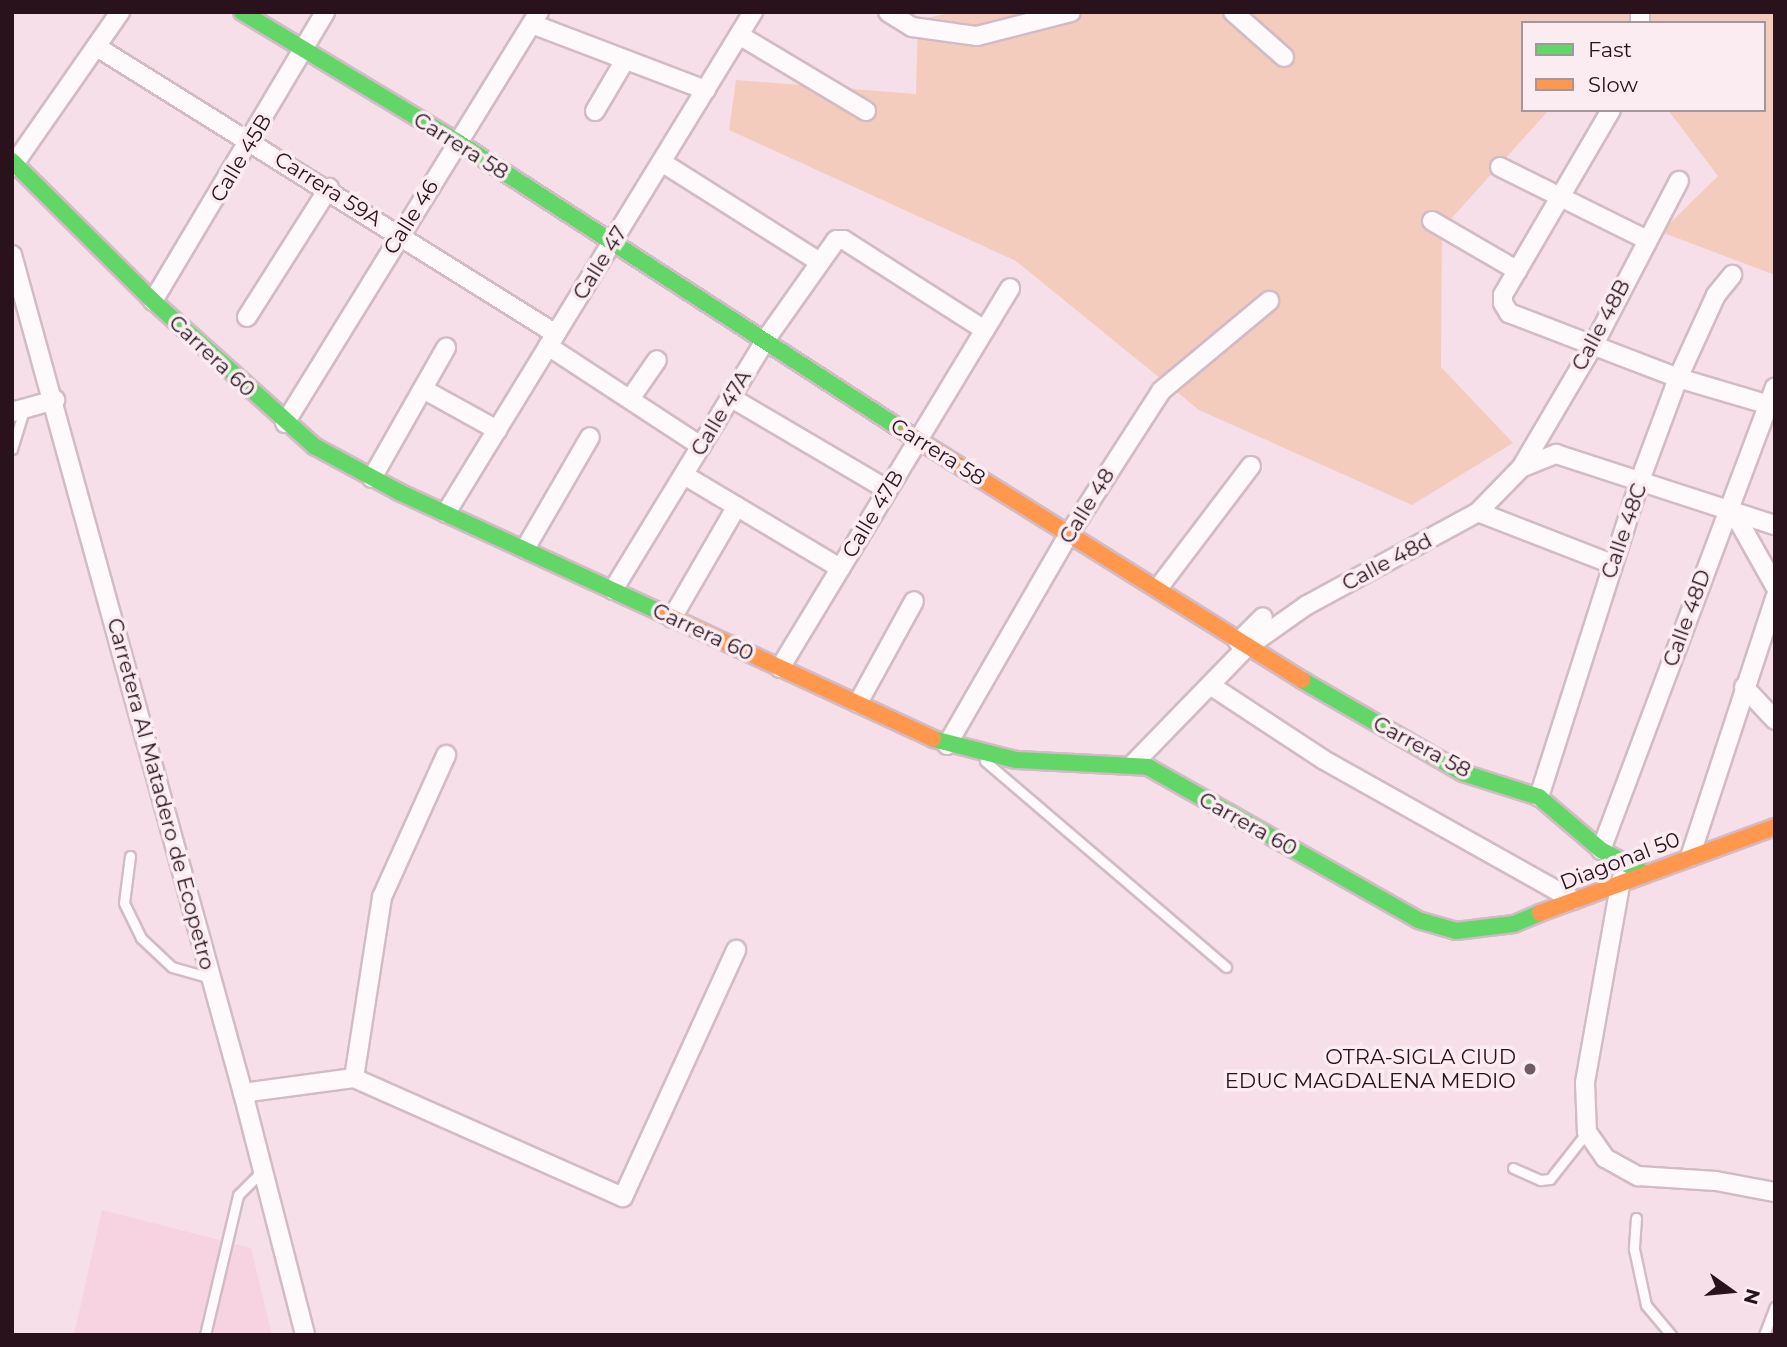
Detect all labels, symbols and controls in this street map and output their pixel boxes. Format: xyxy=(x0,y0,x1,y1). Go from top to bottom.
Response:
legend xyxy=(1521,21,1766,112)
text: Fast xyxy=(1588,37,1632,62)
text: Slow xyxy=(1588,72,1638,97)
street label: Carrera 58 xyxy=(409,107,513,185)
street label: Calle 45B xyxy=(205,109,277,207)
street label: Carrera 59A xyxy=(270,146,386,232)
street label: Calle 46 xyxy=(378,175,444,259)
street label: Calle 47 xyxy=(568,222,632,304)
street label: Calle 48B xyxy=(1566,275,1636,375)
street label: Carrera 60 xyxy=(164,310,260,402)
street label: Calle 47A xyxy=(686,366,756,460)
street label: Carrera 58 xyxy=(886,413,990,491)
street label: Calle 48 xyxy=(1054,464,1120,548)
street label: Calle 47B xyxy=(837,466,909,562)
street label: Calle 48C xyxy=(1596,480,1652,582)
street label: Calle 48d xyxy=(1338,528,1436,596)
street label: Calle 48D xyxy=(1658,566,1716,670)
street label: Carrera 60 xyxy=(649,598,757,666)
street label: Carretera Al Matadero de Ecopetro xyxy=(102,615,220,973)
street label: Carrera 58 xyxy=(1369,711,1475,783)
street label: Carrera 60 xyxy=(1195,787,1301,861)
street label: Diagonal 50 xyxy=(1556,827,1684,895)
place label: OTRA-SIGLA CIUD EDUC MAGDALENA MEDIO xyxy=(1225,1044,1516,1094)
marker: OTRA-SIGLA CIUD EDUC MAGDALENA MEDIO xyxy=(1522,1061,1538,1077)
north arrow xyxy=(1696,1256,1766,1326)
text: N xyxy=(1739,1286,1765,1307)

